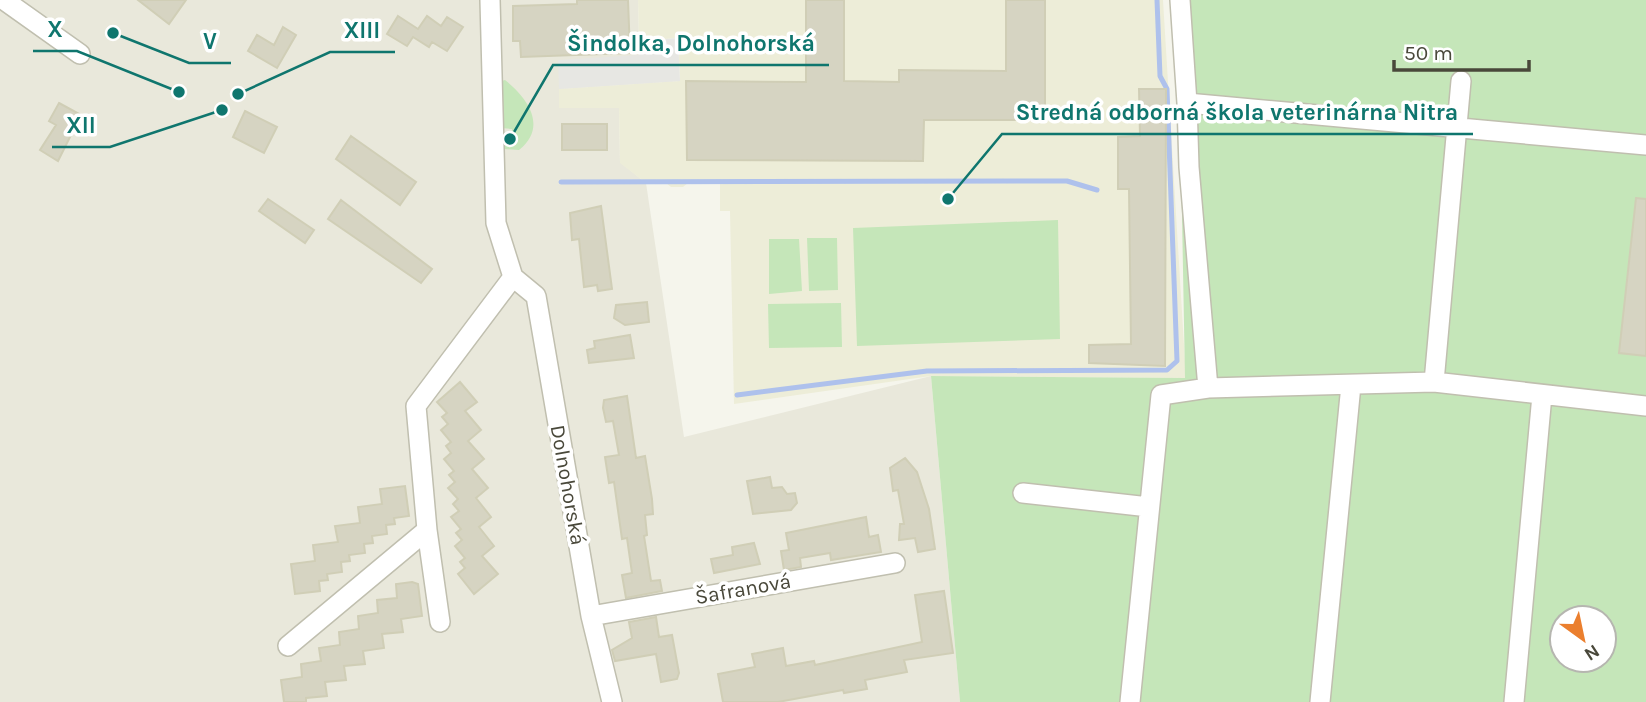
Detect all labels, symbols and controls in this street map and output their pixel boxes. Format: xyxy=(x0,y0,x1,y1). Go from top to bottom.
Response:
callout: X xyxy=(33,7,77,51)
callout: XIII xyxy=(330,8,395,52)
text: X xyxy=(47,16,63,43)
text: XIII xyxy=(344,17,380,44)
callout: V xyxy=(189,19,231,63)
callout: Šindolka, Dolnohorská xyxy=(553,21,829,65)
text: V xyxy=(203,28,217,55)
text: Šindolka, Dolnohorská xyxy=(567,28,815,57)
scale bar xyxy=(1394,28,1529,72)
text: 50 m xyxy=(1404,41,1453,65)
callout: Stredná odborná škola veterinárna Nitra xyxy=(1002,90,1473,134)
text: Stredná odborná škola veterinárna Nitra xyxy=(1016,99,1458,126)
callout: XII xyxy=(52,103,110,147)
text: XII xyxy=(66,112,96,139)
street label: Dolnohorská xyxy=(546,423,590,547)
street label: Šafranová xyxy=(693,569,793,609)
north arrow xyxy=(1548,604,1618,674)
text: N xyxy=(1580,639,1603,665)

